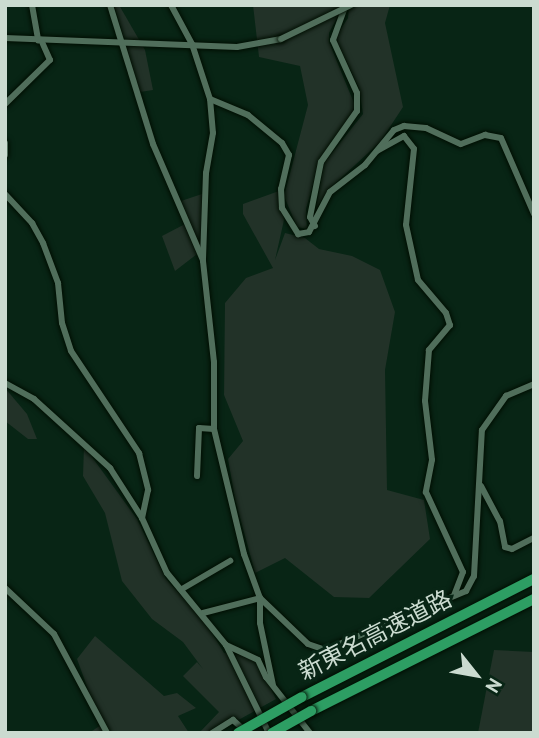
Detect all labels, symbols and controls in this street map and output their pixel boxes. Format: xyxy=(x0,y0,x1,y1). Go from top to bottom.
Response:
street label: 新東名高速道路 xyxy=(294,584,456,686)
north arrow xyxy=(441,640,511,710)
text: N xyxy=(481,674,508,697)

